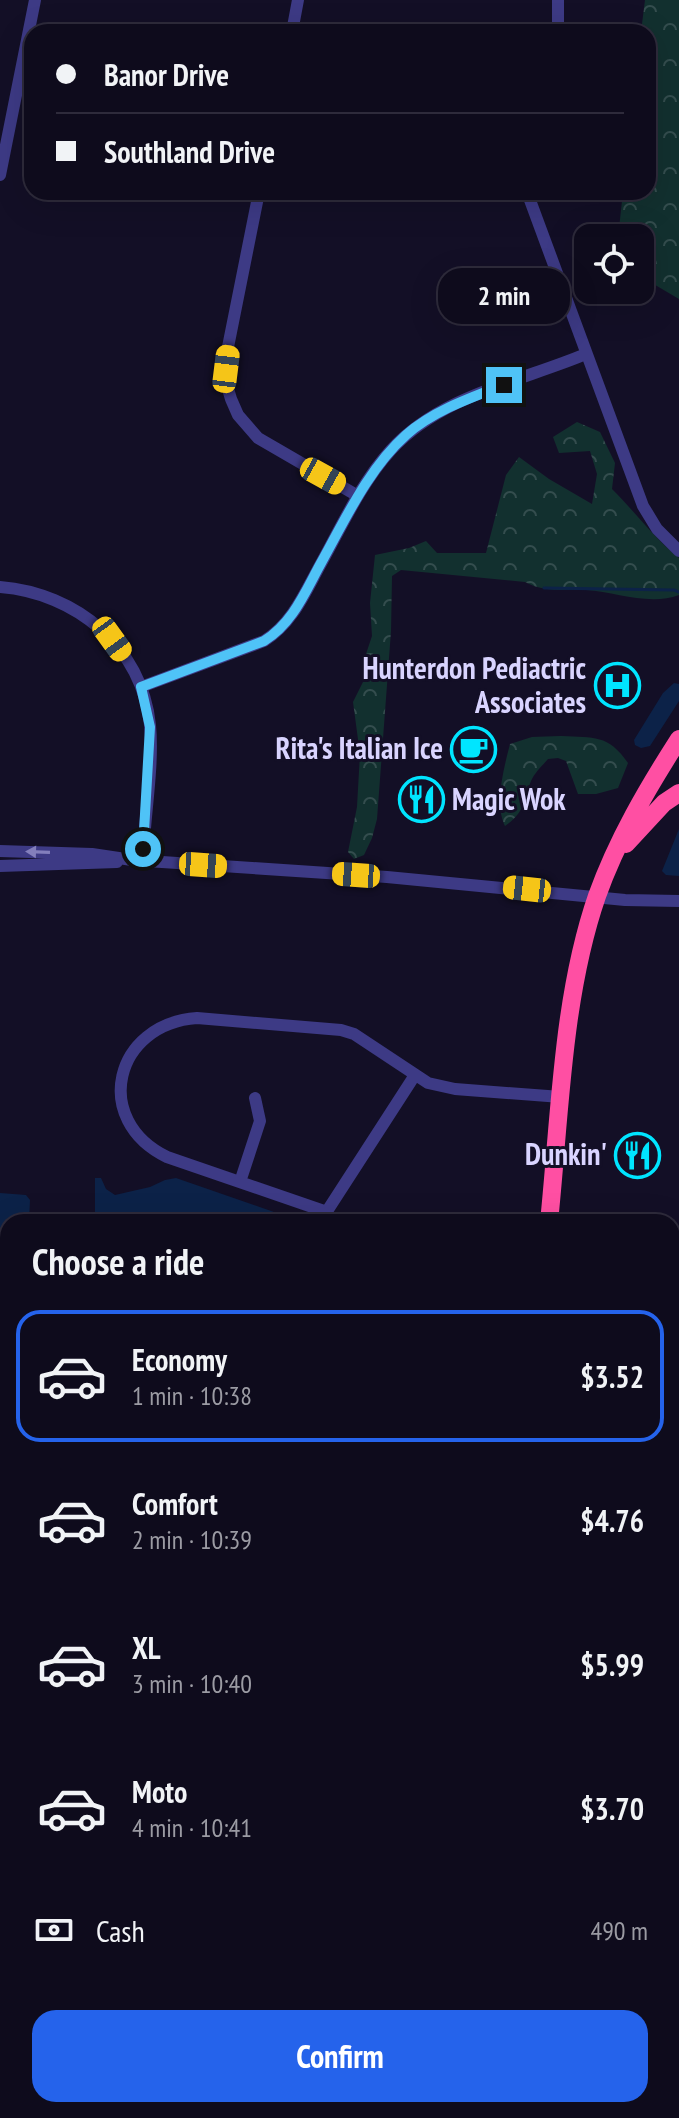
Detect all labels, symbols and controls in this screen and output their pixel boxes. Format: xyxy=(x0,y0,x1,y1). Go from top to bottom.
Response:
text: Banor Drive xyxy=(104,55,229,94)
text: Southland Drive xyxy=(104,132,275,171)
map controls xyxy=(574,224,654,304)
button: locate xyxy=(574,224,654,304)
callout: 2 min xyxy=(438,269,570,325)
text: 2 min xyxy=(478,279,530,312)
car xyxy=(211,344,241,394)
route end xyxy=(486,367,522,403)
car xyxy=(296,454,350,498)
car xyxy=(88,613,136,665)
place label: Hunterdon Pediactric Associates xyxy=(362,648,586,721)
hospital icon: Hunterdon Pediactric Associates xyxy=(593,662,641,710)
cafe icon: Rita's Italian Ice xyxy=(450,725,498,773)
place label: Rita's Italian Ice xyxy=(275,728,443,767)
restaurant icon: Magic Wok xyxy=(397,776,445,824)
place label: Magic Wok xyxy=(452,779,566,818)
route start xyxy=(125,831,161,867)
one-way arrow xyxy=(25,845,50,858)
car xyxy=(178,851,228,879)
car xyxy=(331,861,381,889)
car xyxy=(502,875,552,903)
restaurant icon: Dunkin' xyxy=(614,1131,662,1179)
place label: Dunkin' xyxy=(525,1134,607,1173)
text: Choose a ride xyxy=(32,1238,204,1285)
icon: car xyxy=(36,1340,108,1412)
text: Economy xyxy=(132,1340,227,1379)
text: $3.52 xyxy=(580,1357,644,1396)
text: 1 min · 10:38 xyxy=(132,1379,252,1412)
icon: car xyxy=(36,1484,108,1556)
text: Comfort xyxy=(132,1484,218,1523)
text: $4.76 xyxy=(580,1501,644,1540)
text: 2 min · 10:39 xyxy=(132,1523,252,1556)
icon: car xyxy=(36,1628,108,1700)
text: XL xyxy=(132,1628,161,1667)
text: $5.99 xyxy=(580,1645,644,1684)
text: 3 min · 10:40 xyxy=(132,1667,252,1700)
icon: car xyxy=(36,1772,108,1844)
text: Moto xyxy=(132,1772,187,1811)
text: $3.70 xyxy=(580,1789,644,1828)
text: 4 min · 10:41 xyxy=(132,1811,252,1844)
icon: cash xyxy=(32,1908,76,1952)
text: Cash xyxy=(96,1911,145,1950)
text: 490 m xyxy=(590,1914,648,1947)
button: Confirm xyxy=(32,2010,648,2102)

